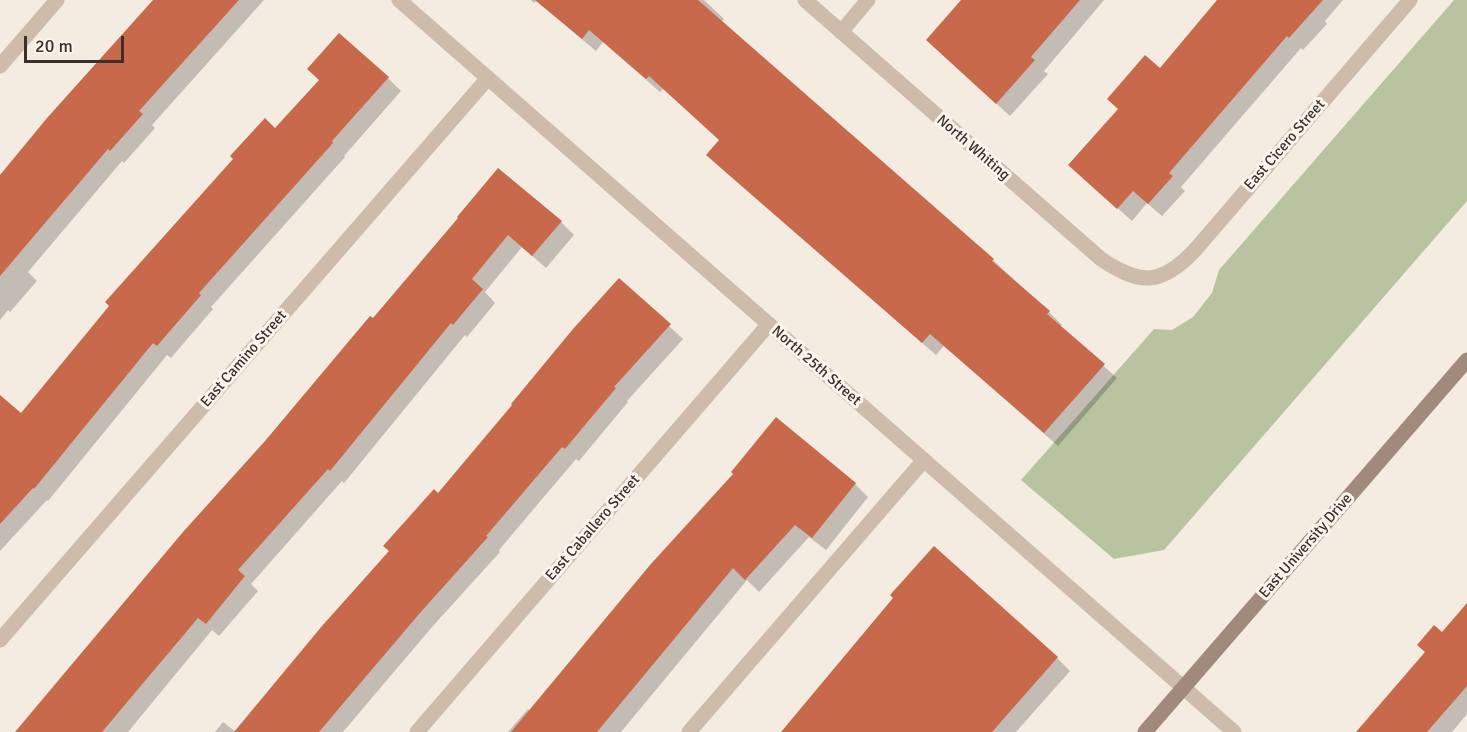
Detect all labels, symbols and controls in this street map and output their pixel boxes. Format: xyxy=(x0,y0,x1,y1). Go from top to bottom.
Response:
scale bar xyxy=(27,24,128,62)
text: 20 m xyxy=(35,35,73,57)
street label: East Cicero Street xyxy=(1241,96,1329,194)
street label: North Whiting xyxy=(933,111,1013,185)
street label: East Camino Street xyxy=(197,307,291,411)
street label: North 25th Street xyxy=(768,322,864,410)
street label: East Caballero Street xyxy=(542,471,644,585)
street label: East University Drive xyxy=(1256,490,1356,602)

